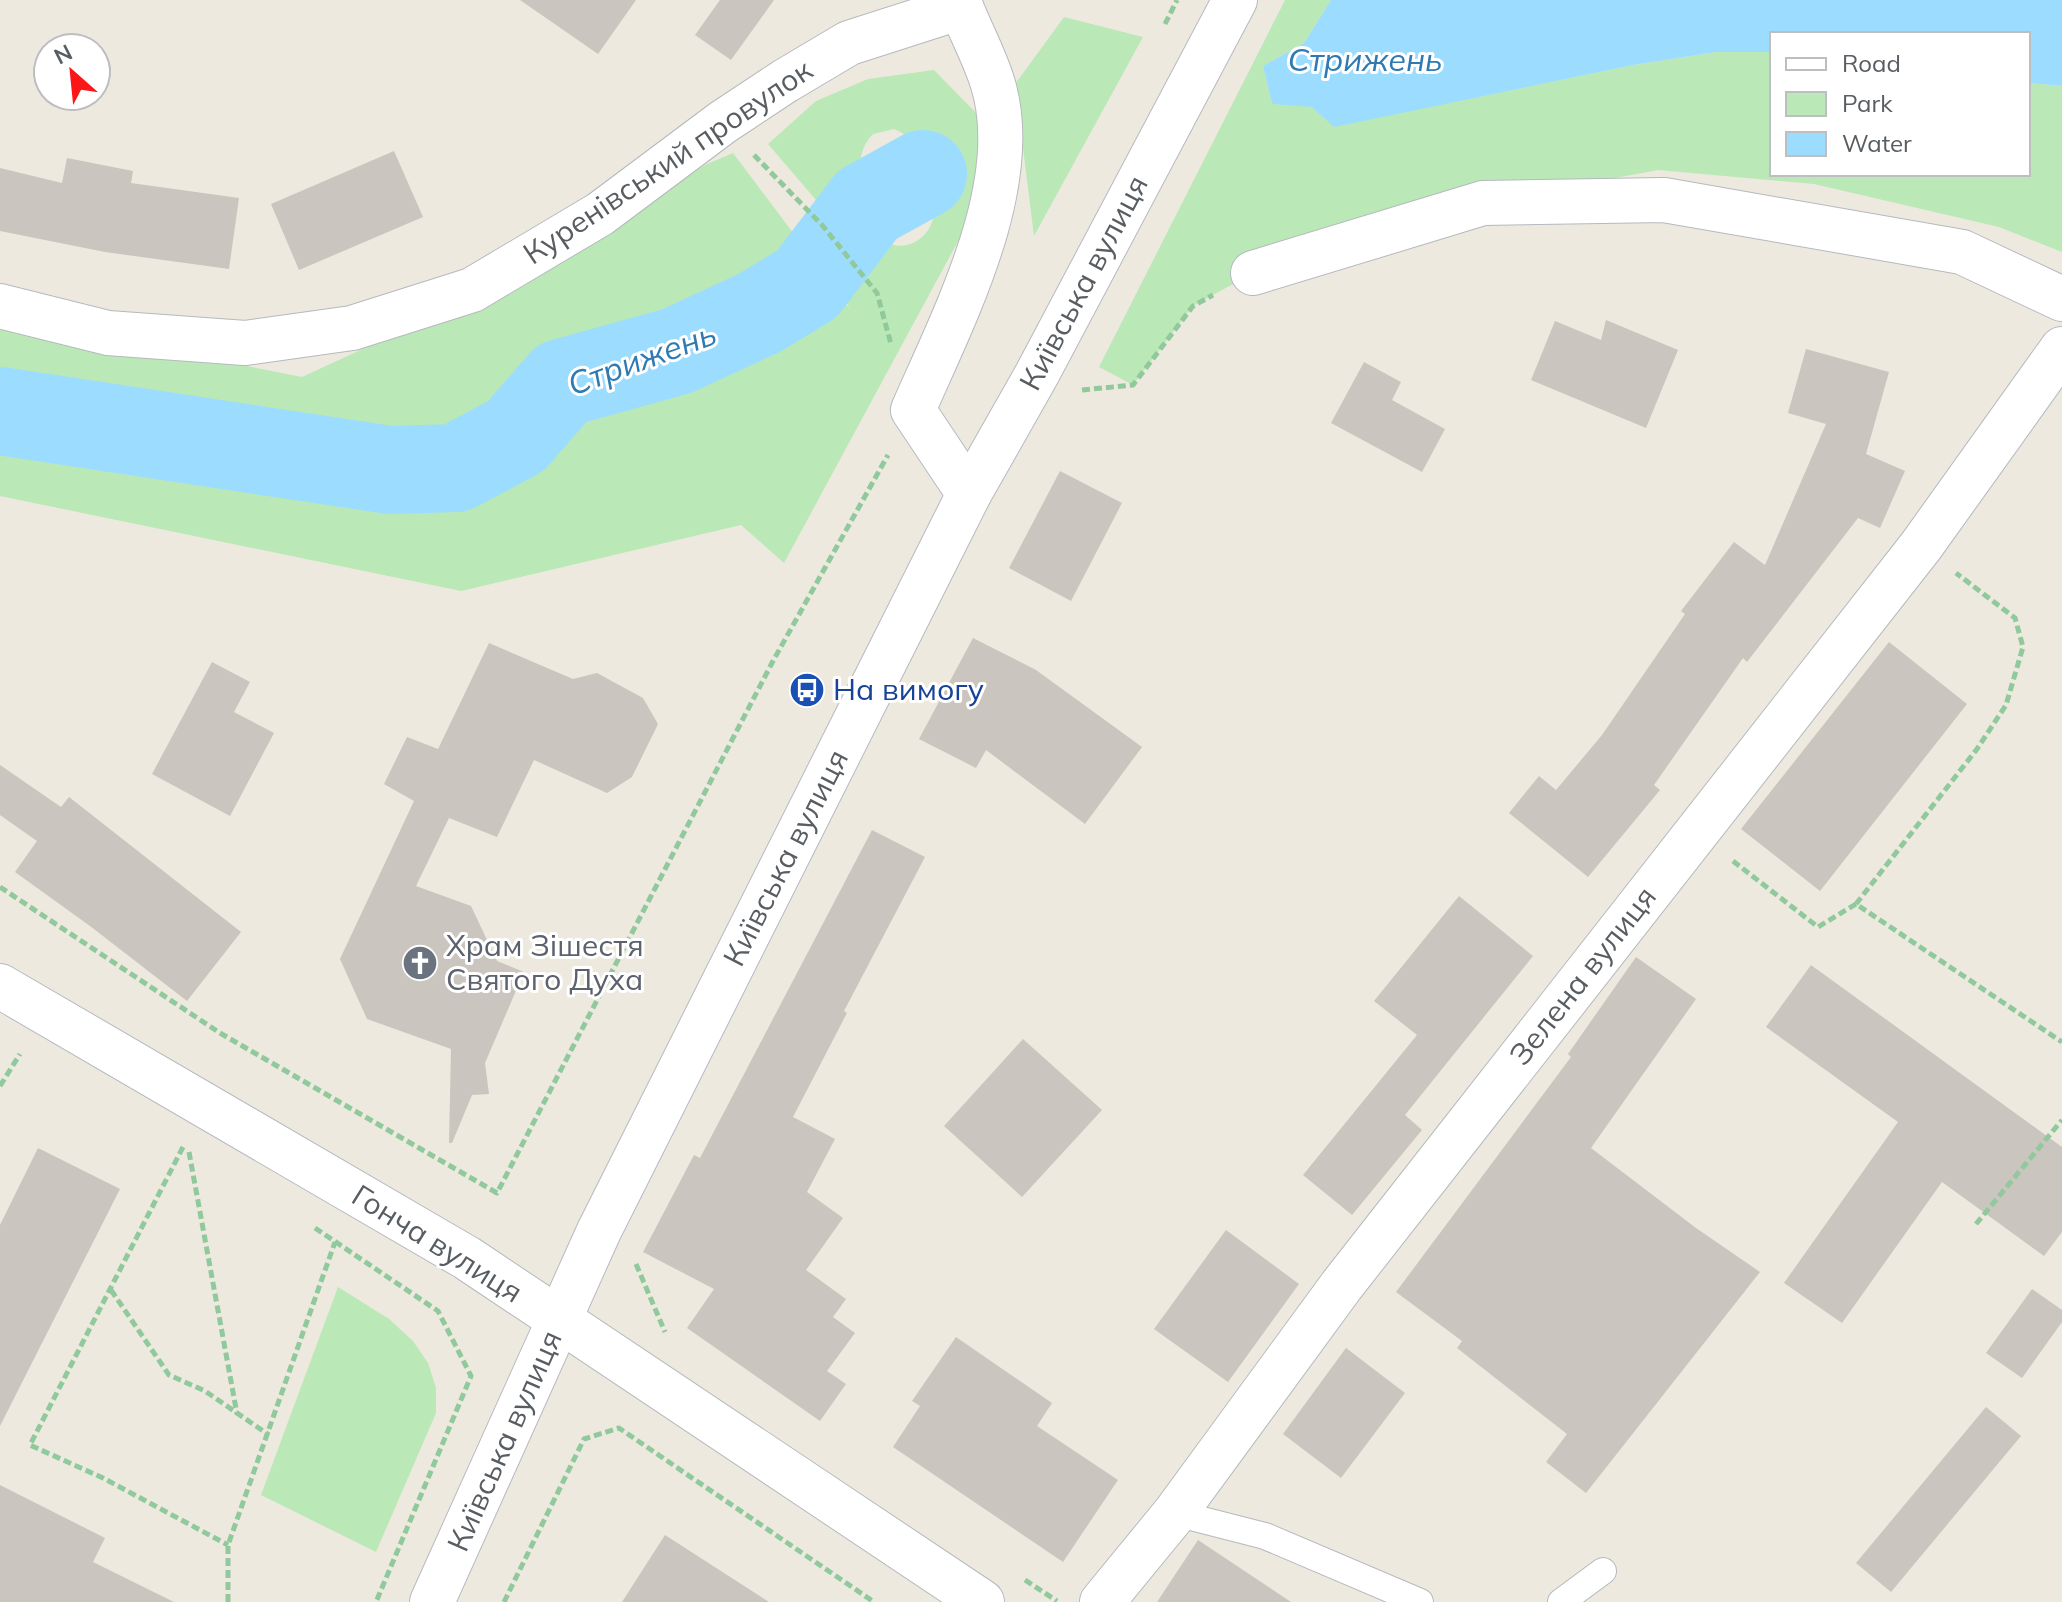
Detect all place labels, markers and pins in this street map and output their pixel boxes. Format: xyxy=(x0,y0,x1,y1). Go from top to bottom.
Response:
place label: На вимогу xyxy=(833,670,984,708)
bus stop icon: На вимогу xyxy=(788,671,826,709)
place label: Храм Зішестя Святого Духа xyxy=(446,926,644,998)
church icon: Храм Зішестя Святого Духа xyxy=(401,944,439,982)

